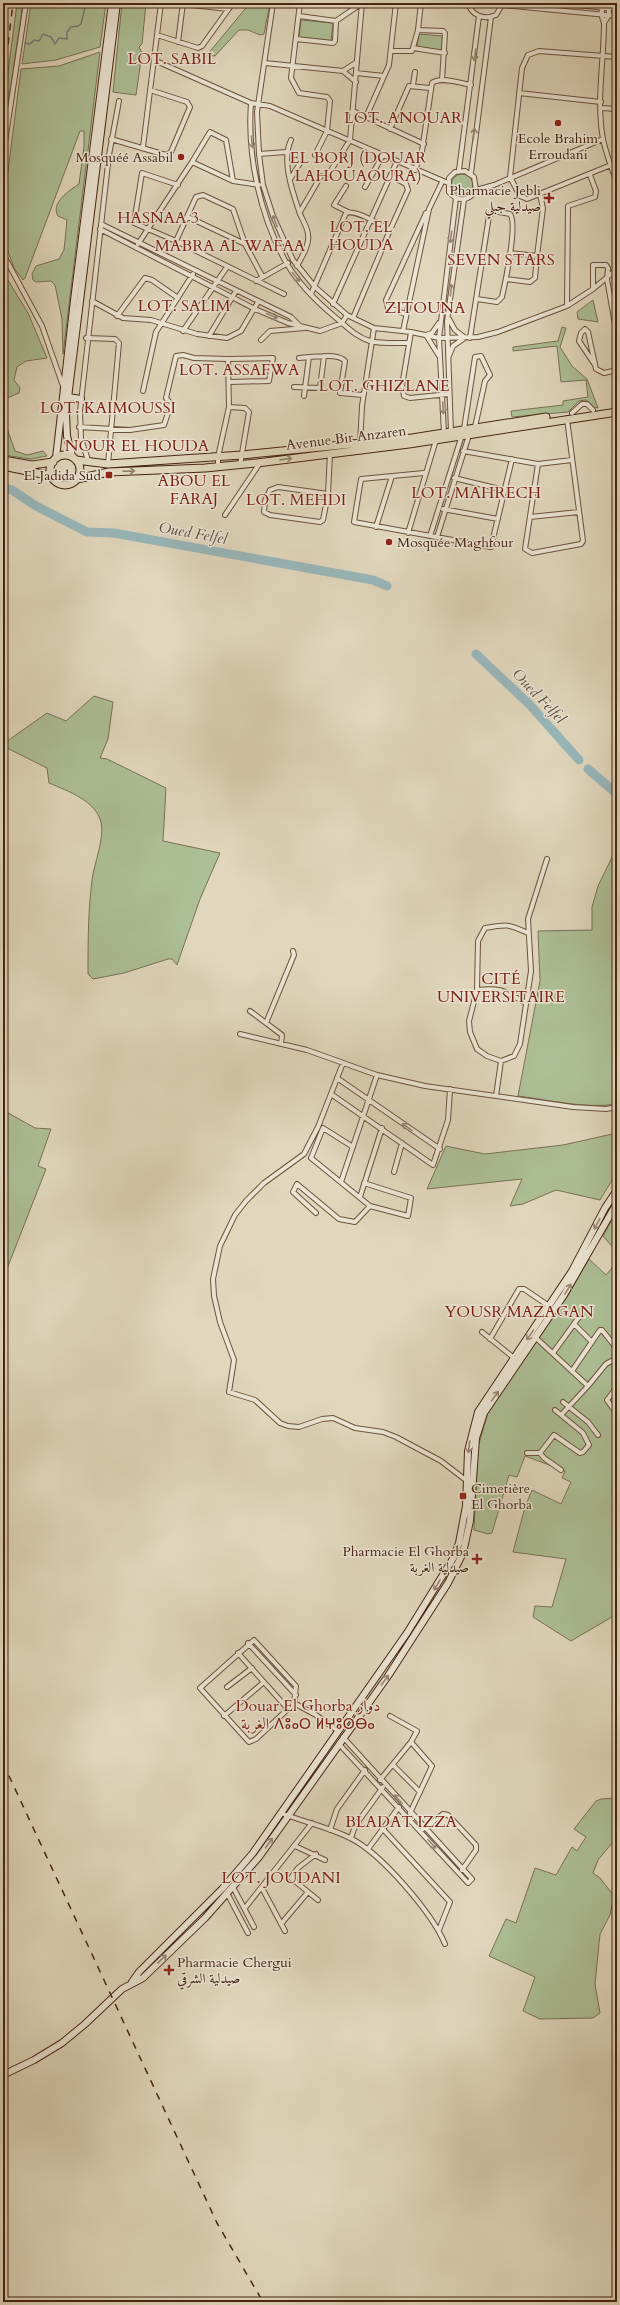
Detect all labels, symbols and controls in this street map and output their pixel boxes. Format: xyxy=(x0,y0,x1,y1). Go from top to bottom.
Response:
district label: LOT. SABIL xyxy=(127,48,217,70)
one-way arrow xyxy=(471,48,479,61)
district label: LOT. ANOUAR xyxy=(344,107,462,129)
marker: Ecole Brahim Erroudani xyxy=(553,118,563,128)
one-way arrow xyxy=(471,128,478,141)
place label: Ecole Brahim Erroudani xyxy=(518,129,598,164)
one-way arrow xyxy=(248,135,255,148)
district label: EL BORJ (DOUAR LAHOUAOURA) xyxy=(290,147,426,187)
place label: Mosquéé Assabil xyxy=(76,148,173,167)
marker: Mosquéé Assabil xyxy=(176,152,186,162)
place label: Pharmacie Jebli صيدلية جبلي xyxy=(449,181,541,219)
marker: Pharmacie Jebli صيدلية جبلي xyxy=(544,193,554,203)
district label: HASNAA 3 xyxy=(117,207,199,229)
one-way arrow xyxy=(270,215,278,227)
district label: LOT. EL HOUDA xyxy=(329,216,394,256)
one-way arrow xyxy=(447,230,455,243)
district label: MABRA AL WAFAA xyxy=(155,235,306,257)
district label: SEVEN STARS xyxy=(447,249,555,271)
one-way arrow xyxy=(292,271,301,282)
one-way arrow xyxy=(447,284,455,297)
district label: LOT. SALIM xyxy=(137,295,231,317)
district label: ZITOUNA xyxy=(385,297,466,319)
one-way arrow xyxy=(266,313,278,321)
district label: LOT. ASSAFWA xyxy=(179,359,300,381)
district label: LOT. GHIZLANE xyxy=(318,375,450,397)
district label: LOT. KAIMOUSSI xyxy=(40,397,176,419)
one-way arrow xyxy=(439,401,446,414)
street label: Avenue Bir Anzaren xyxy=(285,421,407,455)
district label: NOUR EL HOUDA xyxy=(65,435,210,457)
one-way arrow xyxy=(279,455,292,463)
place label: El Jadida Sud xyxy=(23,466,102,485)
one-way arrow xyxy=(122,467,135,475)
marker: El Jadida Sud xyxy=(104,470,114,480)
district label: ABOU EL FARAJ xyxy=(158,470,231,510)
district label: LOT. MAHRECH xyxy=(411,482,541,504)
district label: LOT. MEHDI xyxy=(246,489,346,511)
water label: Oued Felfel xyxy=(157,517,230,549)
place label: Mosquée Maghfour xyxy=(397,533,514,552)
marker: Mosquée Maghfour xyxy=(384,537,394,547)
water label: Oued Felfel xyxy=(508,664,571,728)
district label: CITÉ UNIVERSITAIRE xyxy=(437,968,565,1008)
one-way arrow xyxy=(402,1123,413,1131)
one-way arrow xyxy=(593,1217,600,1229)
one-way arrow xyxy=(564,1284,572,1295)
district label: YOUSR MAZAGAN xyxy=(444,1301,594,1323)
one-way arrow xyxy=(526,1329,534,1340)
one-way arrow xyxy=(491,1391,499,1402)
one-way arrow xyxy=(465,1440,472,1453)
place label: Cimetière El Ghorba xyxy=(471,1479,532,1514)
marker: Cimetière El Ghorba xyxy=(458,1491,468,1501)
place label: Pharmacie El Ghorba صيدلية الغربة xyxy=(343,1542,469,1577)
marker: Pharmacie El Ghorba صيدلية الغربة xyxy=(472,1554,482,1564)
one-way arrow xyxy=(432,1579,440,1591)
one-way arrow xyxy=(381,1675,389,1686)
district label: Douar El Ghorba دوار الغربة ⴷⵓⴰⵔ ⵍⵖⵓⵔⴱⴰ xyxy=(236,1695,380,1735)
one-way arrow xyxy=(393,1794,403,1804)
district label: BLADAT IZZA xyxy=(345,1811,458,1833)
one-way arrow xyxy=(265,1838,273,1849)
one-way arrow xyxy=(428,1839,437,1849)
district label: LOT. JOUDANI xyxy=(221,1867,341,1889)
place label: Pharmacie Chergui صيدلية الشرقي xyxy=(177,1953,292,1990)
one-way arrow xyxy=(157,1954,167,1964)
marker: Pharmacie Chergui صيدلية الشرقي xyxy=(164,1965,174,1975)

